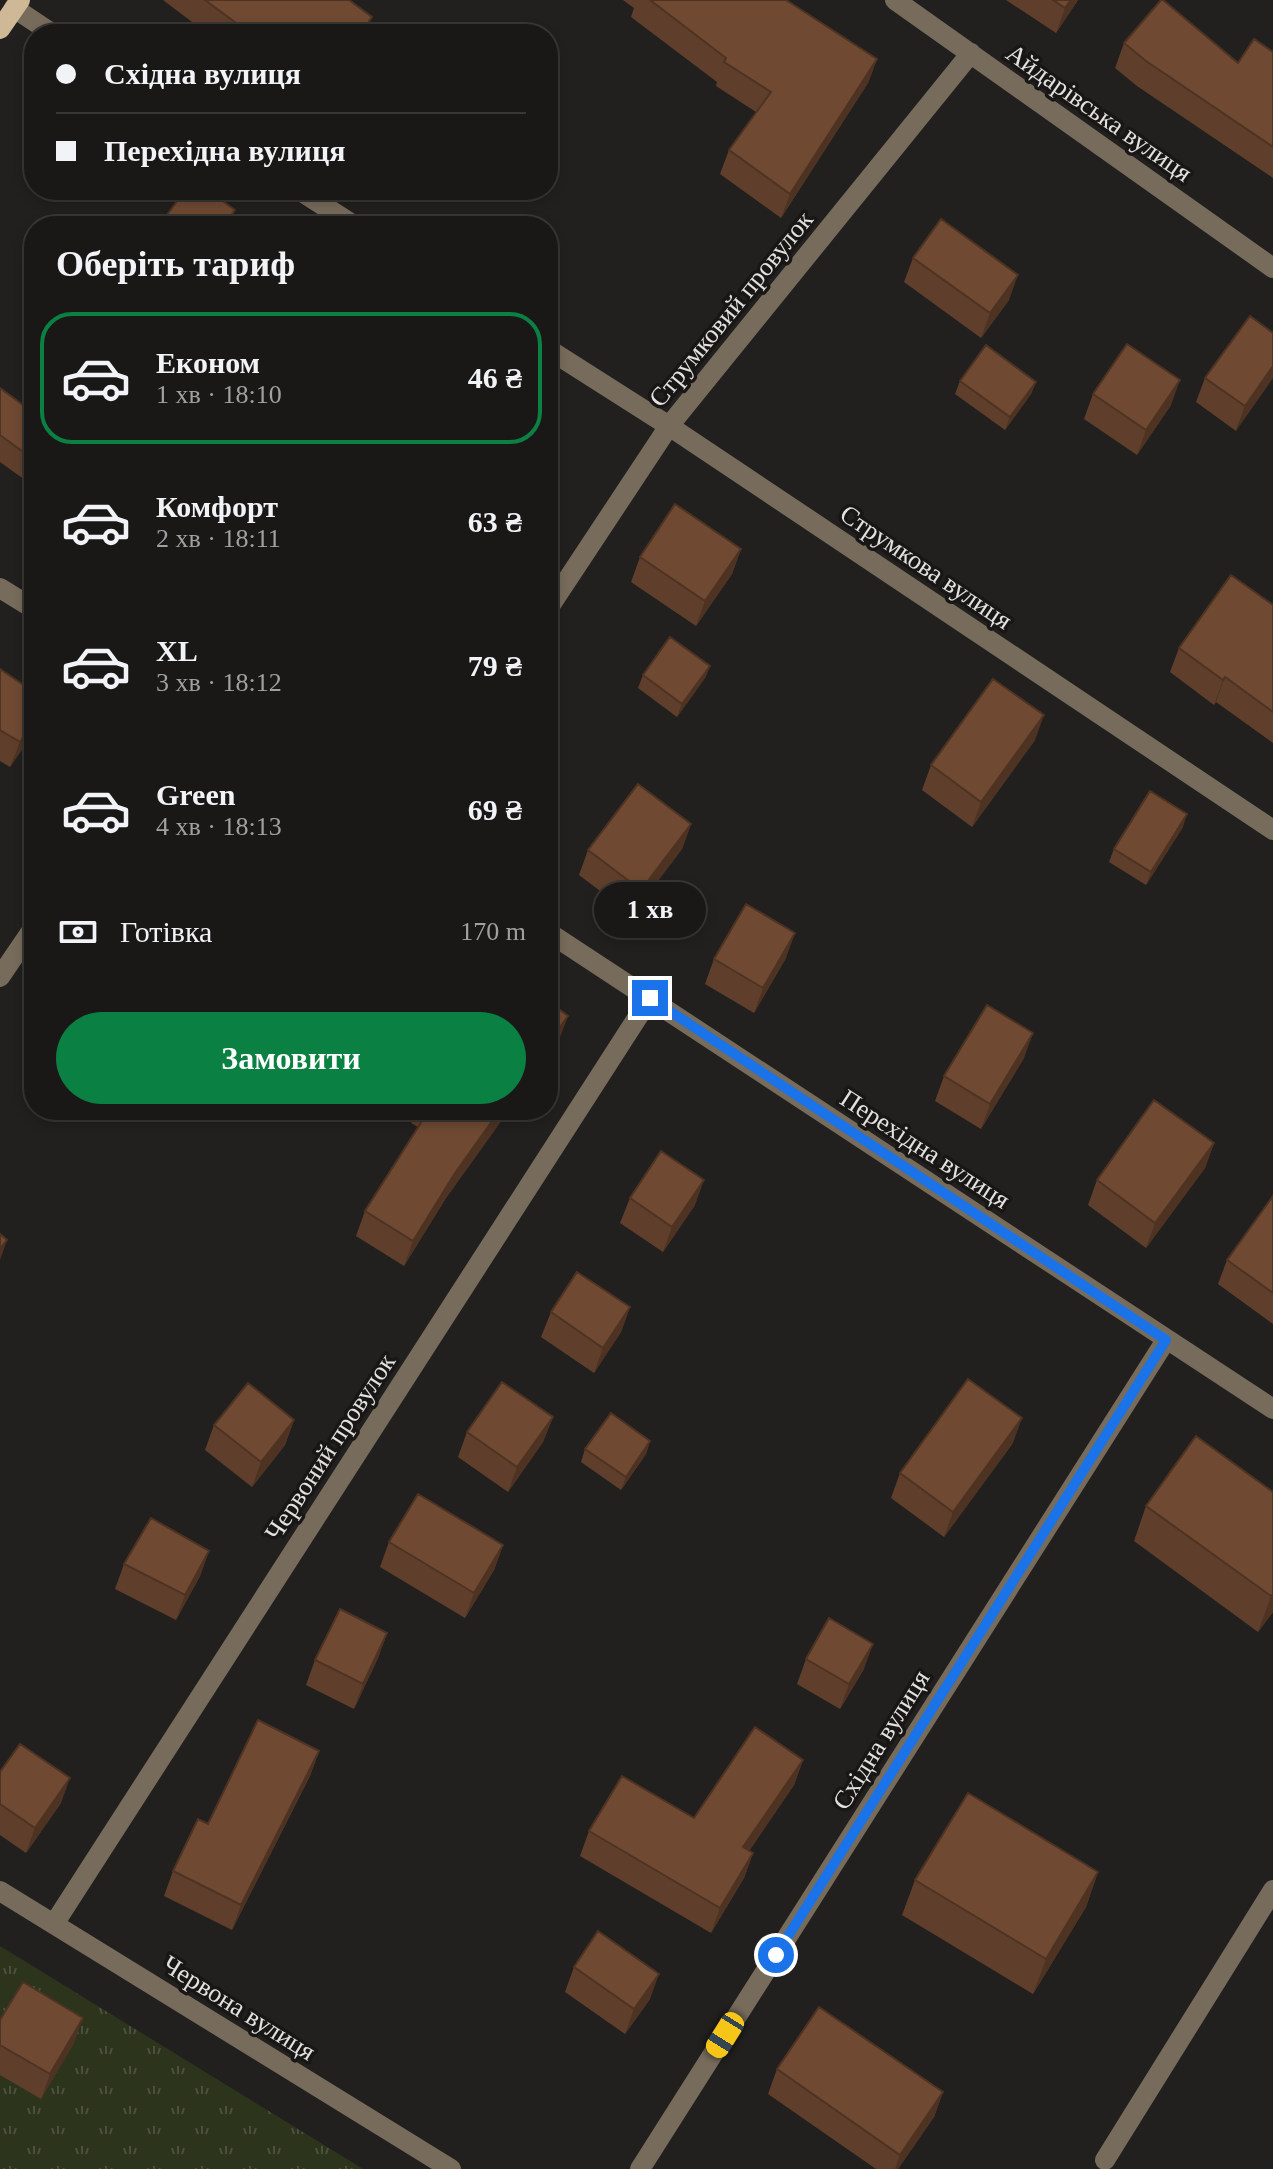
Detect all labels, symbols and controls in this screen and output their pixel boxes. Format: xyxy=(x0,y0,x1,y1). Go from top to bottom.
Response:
street label: Айдарівська вулиця xyxy=(1001,38,1197,188)
text: Східна вулиця xyxy=(104,57,301,90)
text: Перехідна вулиця xyxy=(104,134,345,167)
street label: Струмковий провулок xyxy=(643,205,819,413)
text: Оберіть тариф xyxy=(56,244,295,284)
icon: car xyxy=(60,342,132,414)
text: Економ xyxy=(156,346,260,379)
text: 46 ₴ xyxy=(468,361,522,394)
text: 1 хв · 18:10 xyxy=(156,380,282,409)
icon: car xyxy=(60,486,132,558)
text: Комфорт xyxy=(156,490,278,523)
street label: Струмкова вулиця xyxy=(835,499,1017,635)
text: 63 ₴ xyxy=(468,505,522,538)
text: 2 хв · 18:11 xyxy=(156,524,281,553)
icon: car xyxy=(60,630,132,702)
text: XL xyxy=(156,634,198,667)
text: 79 ₴ xyxy=(468,649,522,682)
text: 3 хв · 18:12 xyxy=(156,668,282,697)
icon: car xyxy=(60,774,132,846)
text: Green xyxy=(156,778,235,811)
text: 69 ₴ xyxy=(468,793,522,826)
text: 4 хв · 18:13 xyxy=(156,812,282,841)
callout: 1 хв xyxy=(594,882,706,938)
text: 1 хв xyxy=(627,895,673,924)
icon: cash xyxy=(56,910,100,954)
text: Готівка xyxy=(120,915,212,948)
text: 170 m xyxy=(460,917,526,946)
route end xyxy=(632,980,668,1016)
button: Замовити xyxy=(56,1012,526,1104)
street label: Перехідна вулиця xyxy=(835,1083,1015,1215)
street label: Червоний провулок xyxy=(259,1348,401,1546)
street label: Східна вулиця xyxy=(827,1665,935,1815)
route start xyxy=(758,1937,794,1973)
street label: Червона вулиця xyxy=(157,1949,321,2067)
car xyxy=(702,2008,748,2062)

